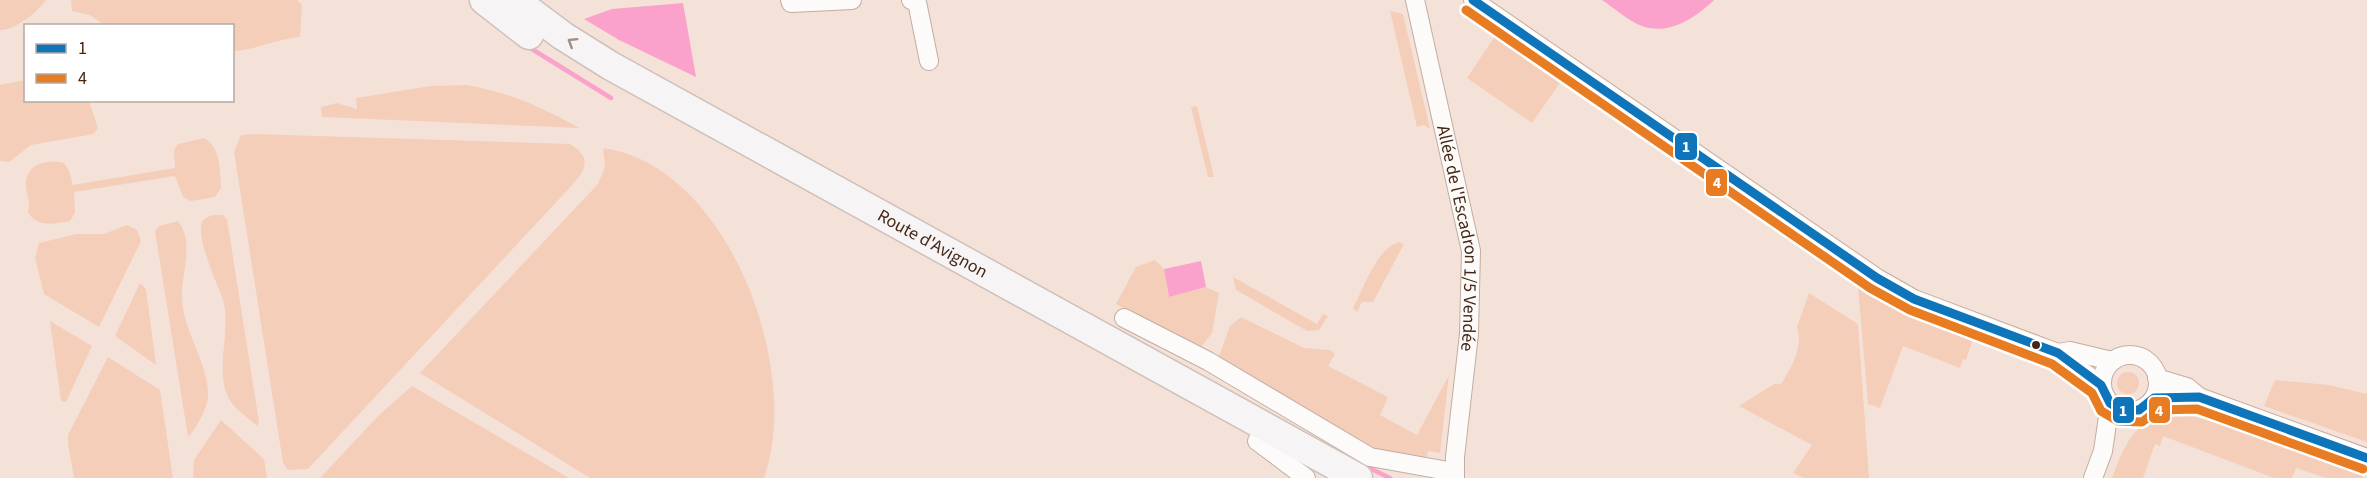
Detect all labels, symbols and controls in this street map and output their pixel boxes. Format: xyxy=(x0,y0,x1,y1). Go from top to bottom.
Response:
legend xyxy=(24,24,234,102)
text: 1 xyxy=(78,36,87,61)
one-way arrow xyxy=(568,38,578,50)
text: 4 xyxy=(78,66,87,91)
street label: Allée de l'Escadron 1/5 Vendée xyxy=(1430,123,1483,353)
line badge: 1 xyxy=(1674,132,1698,161)
text: 1 xyxy=(1682,136,1690,158)
line badge: 4 xyxy=(1705,168,1728,197)
text: 4 xyxy=(1713,172,1722,194)
street label: Route d'Avignon xyxy=(873,203,992,284)
unlabelled marker xyxy=(2030,339,2042,351)
line badge: 1 xyxy=(2112,396,2135,424)
line badge: 4 xyxy=(2148,396,2171,424)
text: 1 xyxy=(2119,400,2127,422)
text: 4 xyxy=(2155,400,2164,422)

